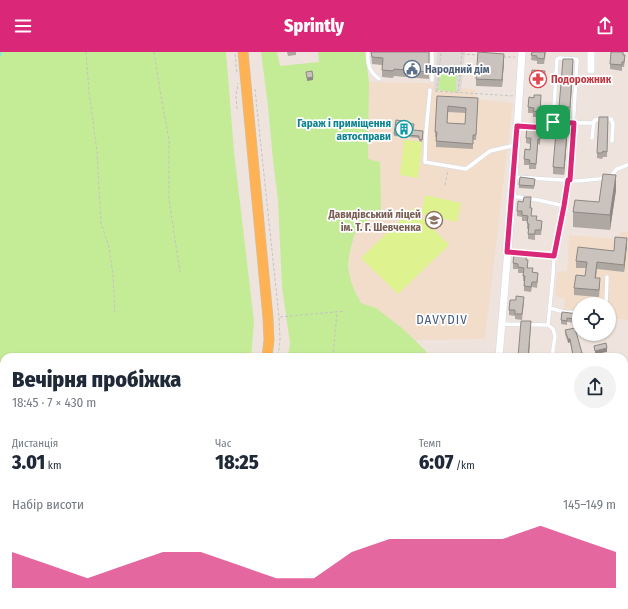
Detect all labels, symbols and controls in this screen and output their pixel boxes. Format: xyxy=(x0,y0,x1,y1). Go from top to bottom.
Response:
icon: menu xyxy=(12,15,34,37)
text: Sprintly xyxy=(284,15,344,37)
icon: share xyxy=(594,15,616,37)
public building icon: Народний дім xyxy=(402,59,422,79)
place label: Народний дім xyxy=(425,63,490,76)
pharmacy icon: Подорожник xyxy=(528,69,548,89)
place label: Подорожник xyxy=(551,73,612,86)
pin xyxy=(536,105,570,139)
icon: arrive xyxy=(542,111,564,133)
place label: Гараж і приміщення автосправи xyxy=(297,117,391,143)
building icon: Гараж і приміщення автосправи xyxy=(394,119,414,139)
place label: Давидівський ліцей ім. Т. Г. Шевченка xyxy=(327,208,422,234)
school or university icon: Давидівський ліцей ім. Т. Г. Шевченка xyxy=(424,210,444,230)
map controls xyxy=(572,297,616,341)
button: locate xyxy=(572,297,616,341)
district label: DAVYDIV xyxy=(416,312,468,327)
text: Вечірня пробіжка xyxy=(12,366,181,393)
button: share xyxy=(574,366,616,408)
text: 18:45 · 7 × 430 m xyxy=(12,395,96,410)
text: Дистанція xyxy=(12,437,58,450)
text: Час xyxy=(215,437,231,450)
text: Темп xyxy=(419,437,441,450)
text: 3.01 xyxy=(12,450,45,474)
text: 18:25 xyxy=(215,450,259,474)
text: 6:07 xyxy=(419,450,453,474)
text: km xyxy=(45,459,61,472)
text: /km xyxy=(453,459,475,472)
text: Набір висоти xyxy=(12,497,84,512)
text: 145–149 m xyxy=(563,497,616,512)

